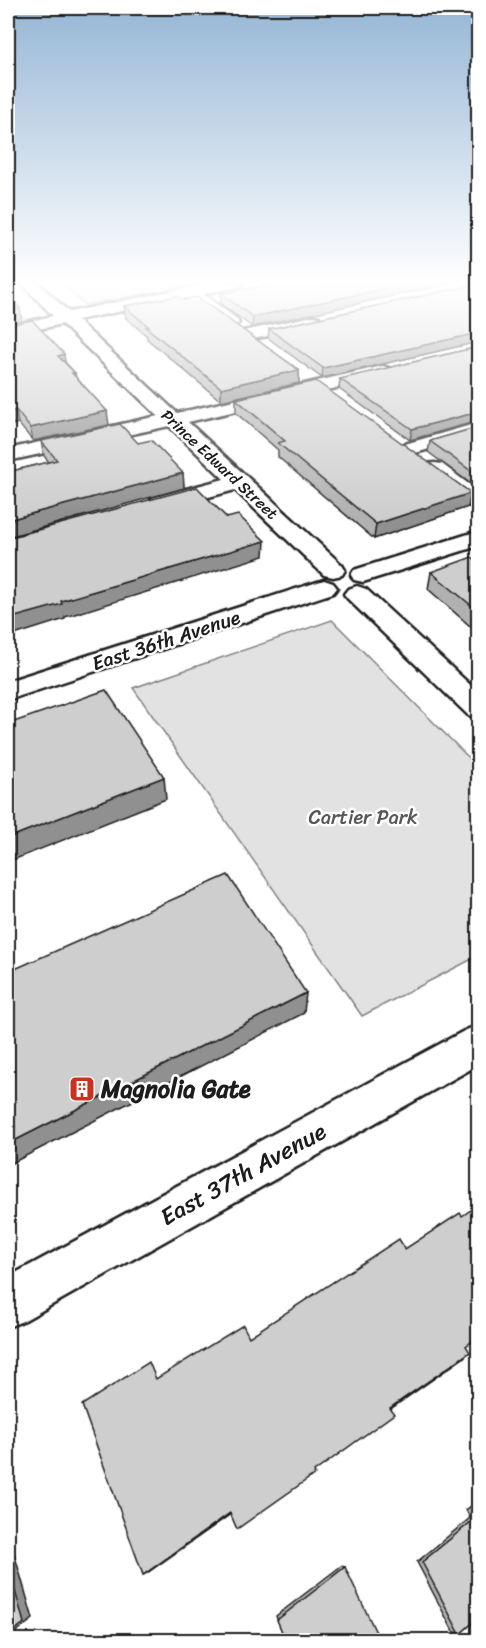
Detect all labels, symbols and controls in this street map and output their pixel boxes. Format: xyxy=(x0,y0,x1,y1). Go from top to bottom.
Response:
street label: Prince Edward Street xyxy=(154,402,285,527)
street label: East 36th Avenue xyxy=(87,600,245,681)
park label: Cartier Park xyxy=(308,800,418,835)
place label: Magnolia Gate xyxy=(100,1068,251,1110)
building icon: Magnolia Gate xyxy=(67,1074,97,1104)
street label: East 37th Avenue xyxy=(152,1111,335,1237)

